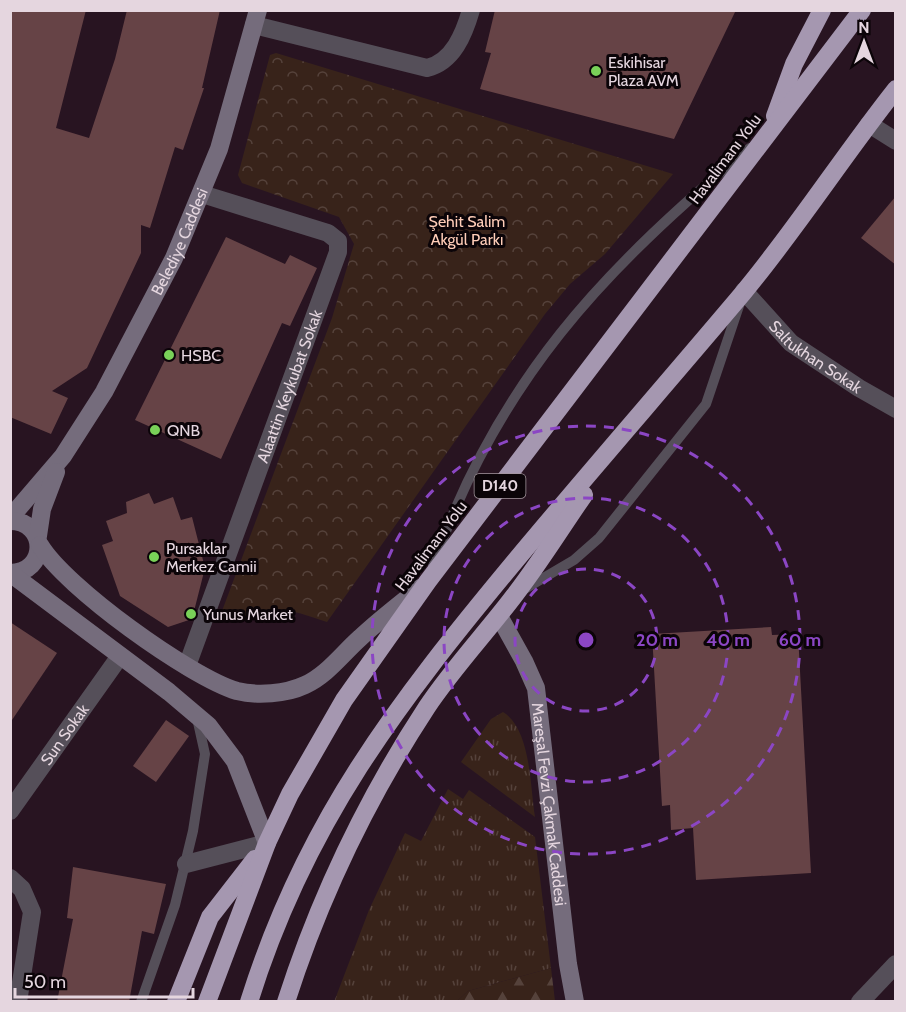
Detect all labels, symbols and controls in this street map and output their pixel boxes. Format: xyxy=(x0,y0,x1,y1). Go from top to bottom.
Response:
north arrow xyxy=(834,12,894,72)
text: N xyxy=(858,18,870,37)
place label: Eskihisar Plaza AVM xyxy=(608,53,679,90)
marker: Eskihisar Plaza AVM xyxy=(589,64,603,78)
street label: Havalimanı Yolu xyxy=(685,110,765,208)
street label: Belediye Caddesi xyxy=(147,185,211,298)
park label: Şehit Salim Akgül Parkı xyxy=(429,212,505,249)
street label: Alaattin Keykubat Sokak xyxy=(253,306,326,465)
street label: Saltukhan Sokak xyxy=(766,316,866,397)
place label: HSBC xyxy=(181,346,221,365)
marker: HSBC xyxy=(162,348,176,362)
place label: QNB xyxy=(167,421,201,440)
marker: QNB xyxy=(148,423,162,437)
road number: D140 xyxy=(474,474,526,498)
street label: Havalimanı Yolu xyxy=(391,497,471,595)
place label: Pursaklar Merkez Camii xyxy=(166,539,257,576)
marker: Pursaklar Merkez Camii xyxy=(147,550,161,564)
place label: Yunus Market xyxy=(202,605,294,624)
marker: Yunus Market xyxy=(184,607,198,621)
text: 20 m xyxy=(636,629,678,651)
text: 40 m xyxy=(706,629,750,651)
text: 60 m xyxy=(779,629,821,651)
centre of rings xyxy=(576,630,596,650)
street label: Sun Sokak xyxy=(36,699,93,769)
street label: Mareşal Fevzi Çakmak Caddesi xyxy=(528,702,571,907)
scale bar xyxy=(15,961,194,999)
text: 50 m xyxy=(24,971,66,993)

